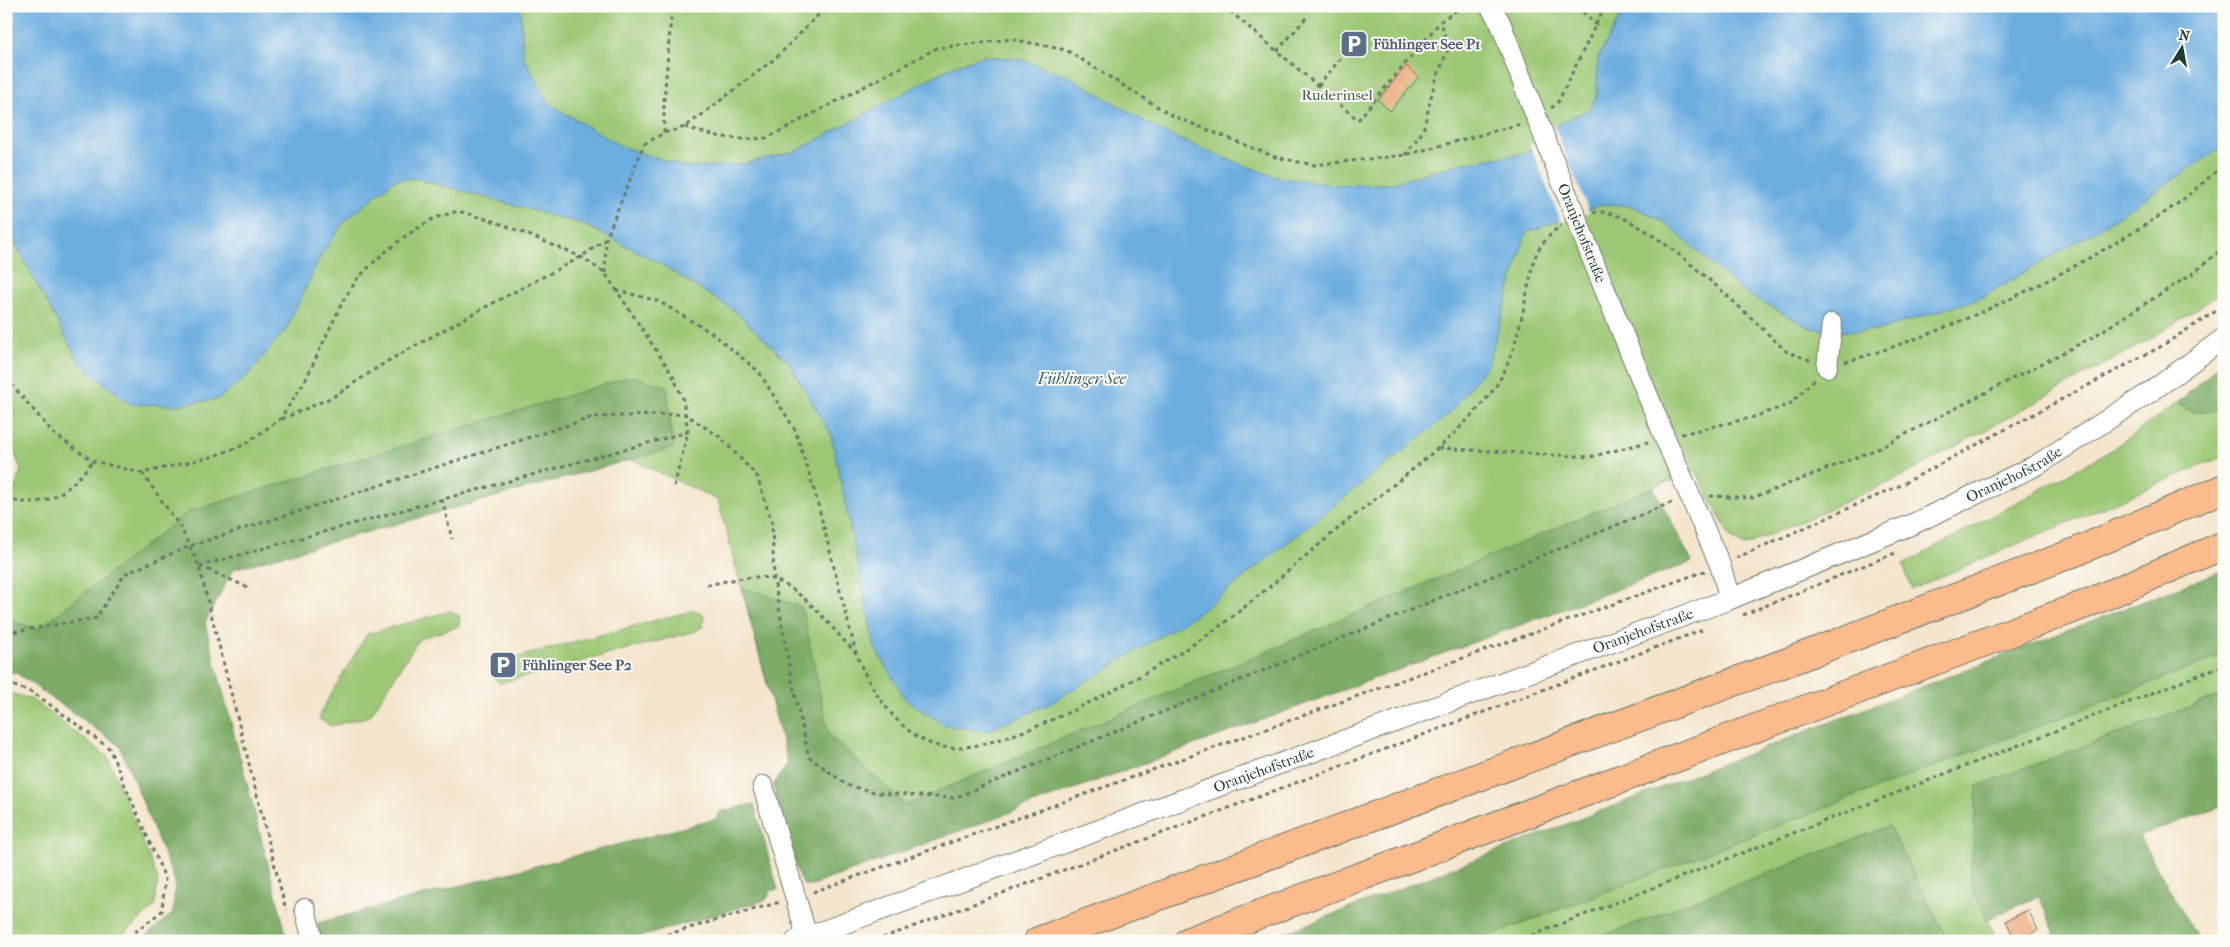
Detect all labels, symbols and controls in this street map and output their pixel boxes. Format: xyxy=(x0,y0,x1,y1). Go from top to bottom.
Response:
north arrow xyxy=(2158,22,2208,72)
text: N xyxy=(2178,26,2192,45)
parking icon: Fühlinger See P1 xyxy=(1339,29,1369,59)
place label: Fühlinger See P1 xyxy=(1372,35,1480,53)
park label: Ruderinsel xyxy=(1301,86,1373,104)
street label: Oranjehofstraße xyxy=(1554,181,1610,286)
water label: Fühlinger See xyxy=(1037,369,1127,388)
street label: Oranjehofstraße xyxy=(1963,442,2066,506)
street label: Oranjehofstraße xyxy=(1590,604,1696,657)
parking icon: Fühlinger See P2 xyxy=(488,650,518,680)
place label: Fühlinger See P2 xyxy=(521,656,632,674)
street label: Oranjehofstraße xyxy=(1211,743,1317,796)

